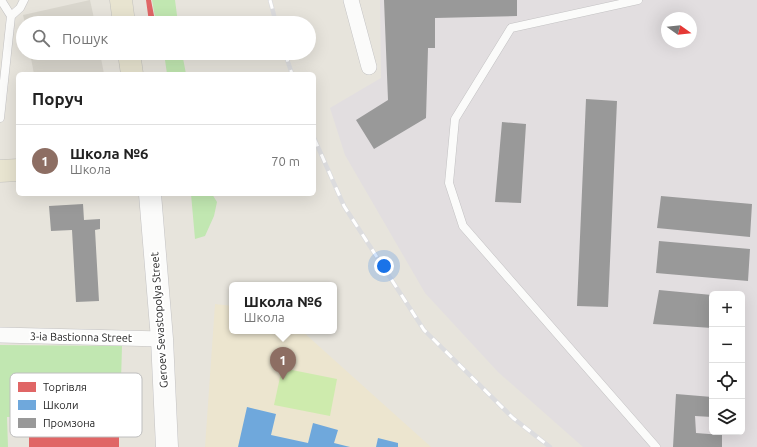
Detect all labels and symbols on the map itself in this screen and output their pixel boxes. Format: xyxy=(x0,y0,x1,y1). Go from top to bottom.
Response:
north arrow xyxy=(661,12,697,48)
street label: Geroev Sevastopolya Street xyxy=(148,251,170,388)
your location xyxy=(374,256,394,276)
street label: 3-ia Bastionna Street xyxy=(30,330,133,344)
pin: 1 xyxy=(270,347,296,380)
legend xyxy=(10,373,142,437)
text: Торгівля xyxy=(43,381,87,393)
text: Школи xyxy=(43,399,79,411)
text: Промзона xyxy=(43,417,95,429)

